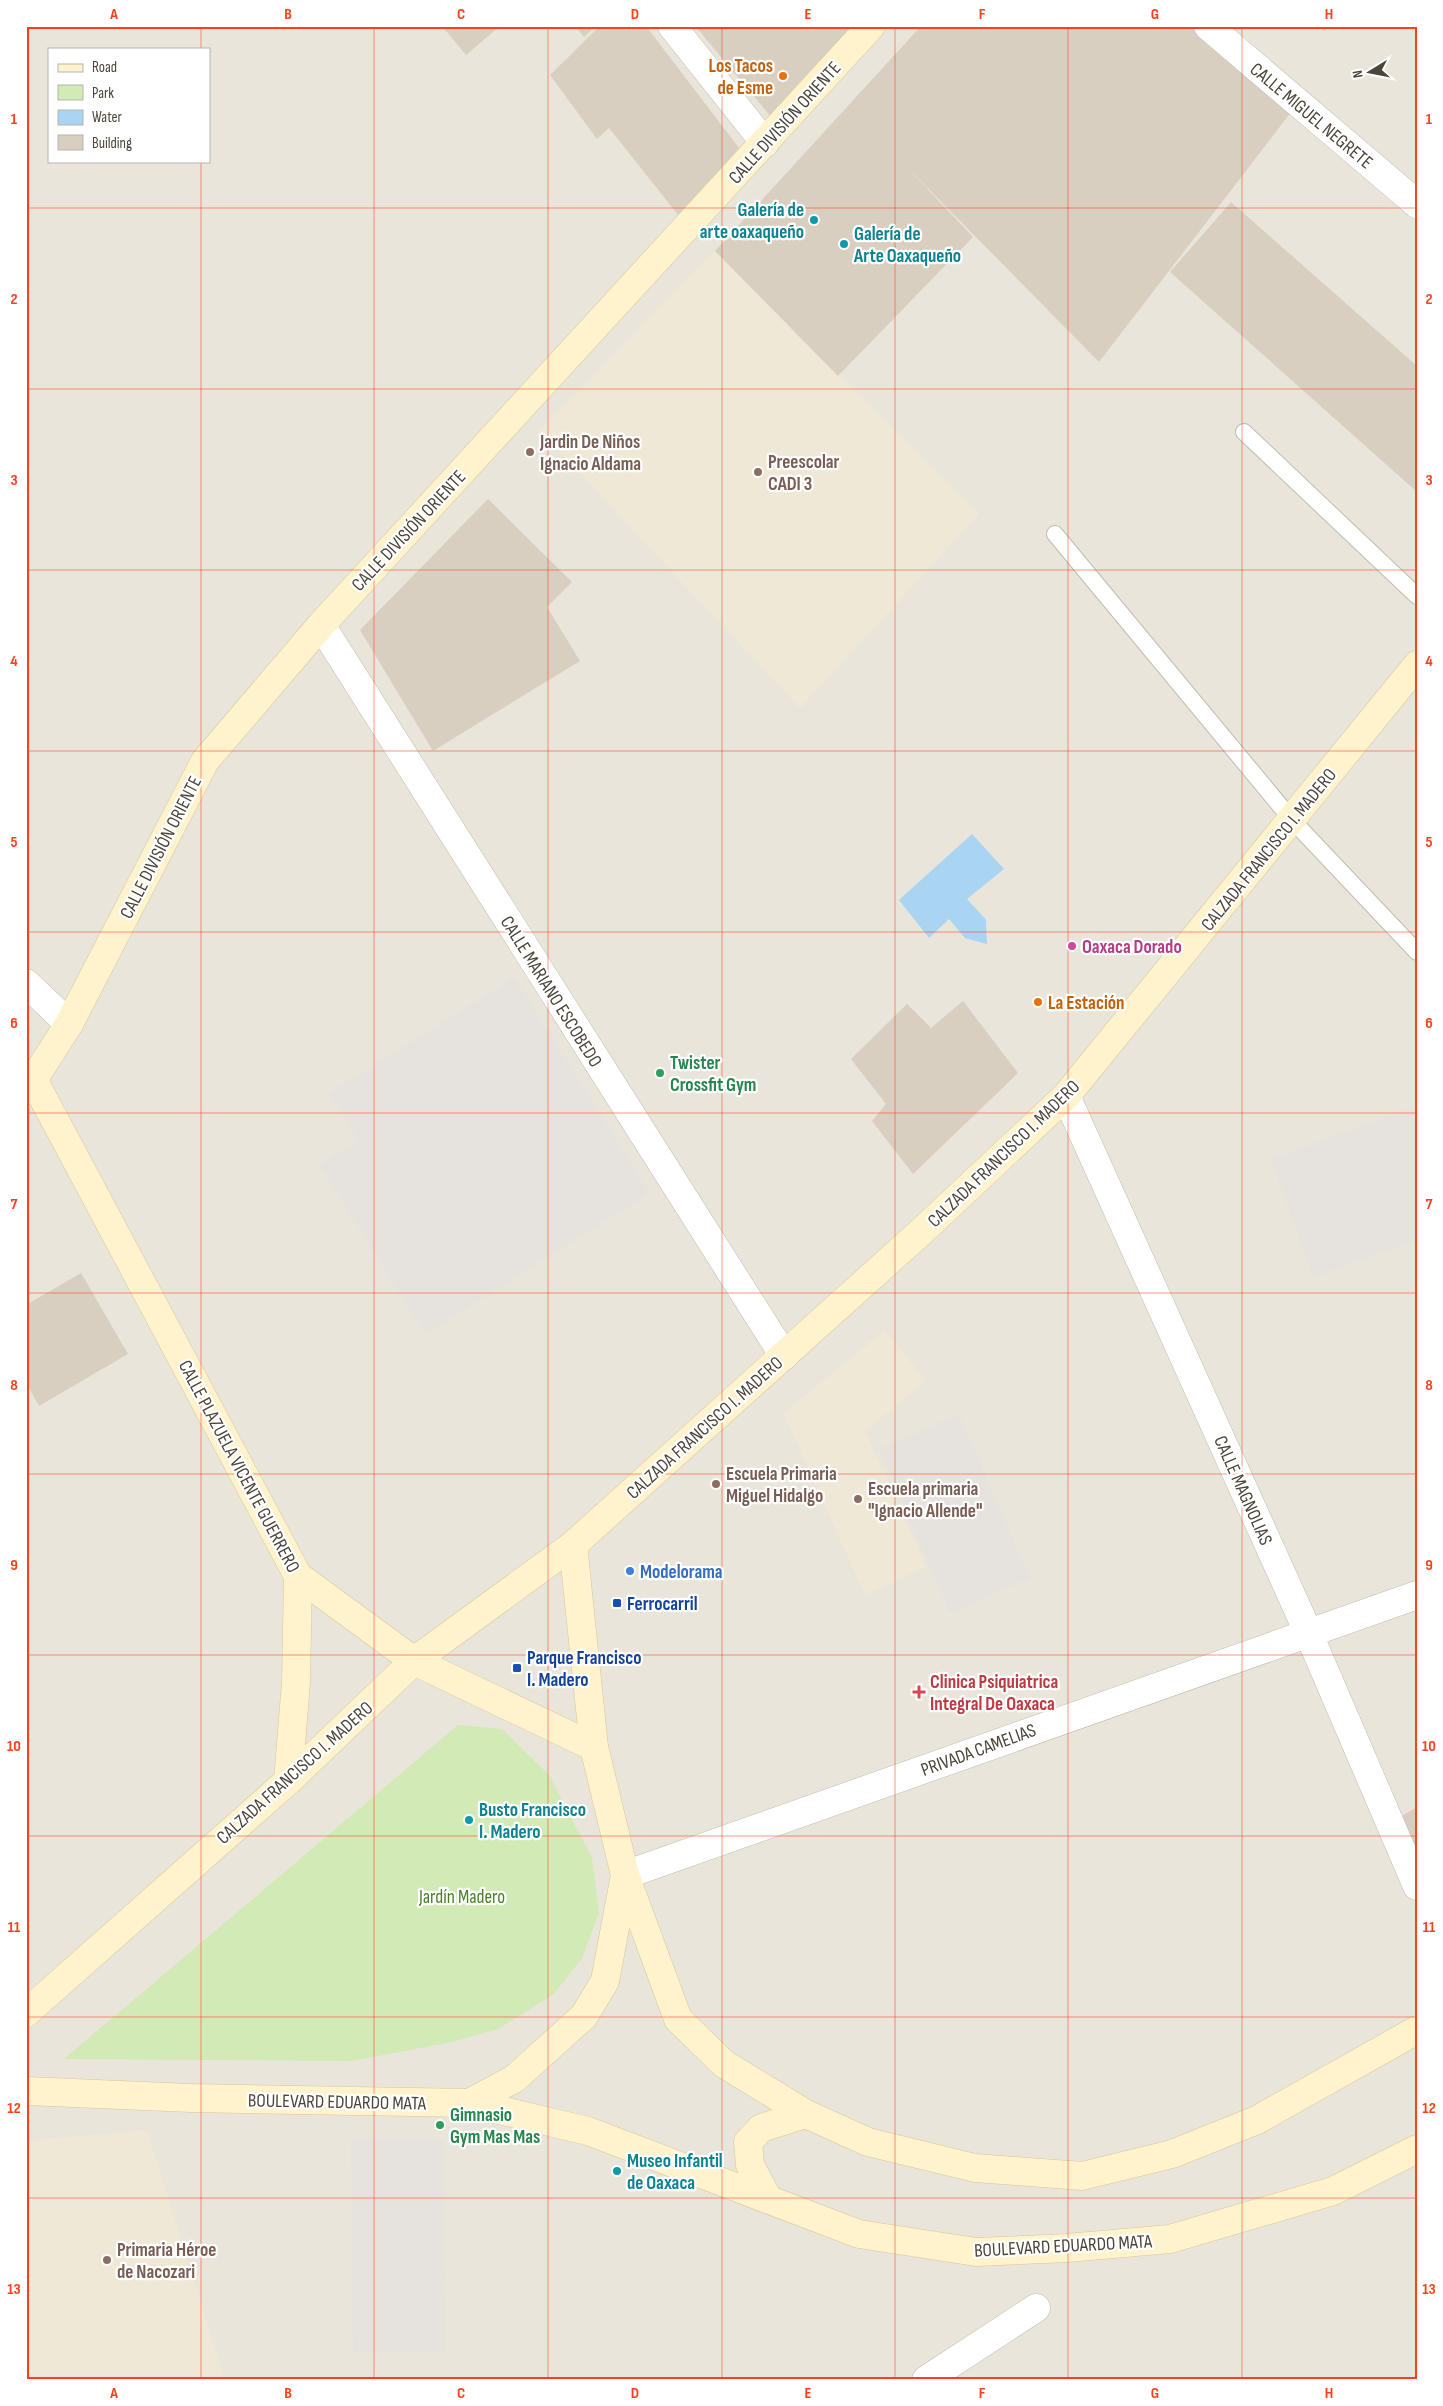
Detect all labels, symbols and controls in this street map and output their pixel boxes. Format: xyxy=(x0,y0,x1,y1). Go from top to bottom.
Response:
text: A xyxy=(109,5,118,24)
text: B xyxy=(284,5,292,24)
text: C xyxy=(457,5,465,24)
text: D xyxy=(631,5,639,24)
text: E xyxy=(805,5,812,24)
text: F xyxy=(979,5,986,24)
text: G xyxy=(1151,5,1159,24)
text: H xyxy=(1325,5,1333,24)
legend xyxy=(48,48,210,162)
north arrow xyxy=(1346,48,1396,98)
place label: Los Tacos de Esme xyxy=(709,55,773,100)
street label: CALLE DIVISIÓN ORIENTE xyxy=(724,57,846,189)
street label: CALLE MIGUEL NEGRETE xyxy=(1246,57,1378,173)
text: Road xyxy=(92,58,117,77)
marker: Los Tacos de Esme xyxy=(777,70,789,82)
text: Park xyxy=(92,84,114,103)
text: Water xyxy=(92,108,123,127)
text: 1 xyxy=(11,110,18,129)
text: 1 xyxy=(1426,110,1433,129)
text: Building xyxy=(92,134,132,153)
place label: Galería de arte oaxaqueño xyxy=(700,199,804,244)
marker: Galería de arte oaxaqueño xyxy=(808,214,820,226)
place label: Galería de Arte Oaxaqueño xyxy=(853,223,961,268)
marker: Galería de Arte Oaxaqueño xyxy=(838,238,850,250)
text: 2 xyxy=(10,290,18,309)
text: 2 xyxy=(1425,290,1433,309)
place label: Jardin De Niños Ignacio Aldama xyxy=(539,431,641,476)
marker: Jardin De Niños Ignacio Aldama xyxy=(524,446,536,458)
place label: Preescolar CADI 3 xyxy=(768,451,840,496)
street label: CALLE DIVISIÓN ORIENTE xyxy=(347,466,471,596)
marker: Preescolar CADI 3 xyxy=(752,466,764,478)
text: 3 xyxy=(10,471,18,490)
text: 3 xyxy=(1425,471,1433,490)
text: 4 xyxy=(10,652,18,671)
text: 4 xyxy=(1425,652,1433,671)
street label: CALZADA FRANCISCO I. MADERO xyxy=(1197,764,1342,936)
street label: CALLE DIVISIÓN ORIENTE xyxy=(115,773,207,923)
text: 5 xyxy=(10,833,18,852)
text: 5 xyxy=(1425,833,1433,852)
street label: CALLE MARIANO ESCOBEDO xyxy=(495,912,607,1072)
place label: Oaxaca Dorado xyxy=(1082,936,1182,959)
marker: Oaxaca Dorado xyxy=(1066,940,1078,952)
place label: La Estación xyxy=(1048,992,1125,1015)
marker: La Estación xyxy=(1032,996,1044,1008)
text: 6 xyxy=(10,1014,18,1033)
text: 6 xyxy=(1425,1014,1433,1033)
place label: Twister Crossfit Gym xyxy=(670,1052,756,1097)
marker: Twister Crossfit Gym xyxy=(654,1067,666,1079)
street label: CALZADA FRANCISCO I. MADERO xyxy=(923,1075,1085,1233)
text: 7 xyxy=(11,1195,18,1214)
text: 7 xyxy=(1426,1195,1433,1214)
street label: CALZADA FRANCISCO I. MADERO xyxy=(622,1352,788,1504)
street label: CALLE PLAZUELA VICENTE GUERRERO xyxy=(173,1357,305,1577)
text: 8 xyxy=(10,1376,18,1395)
text: 8 xyxy=(1425,1376,1433,1395)
street label: CALLE MAGNOLIAS xyxy=(1208,1432,1277,1549)
place label: Escuela Primaria Miguel Hidalgo xyxy=(726,1463,837,1508)
marker: Escuela Primaria Miguel Hidalgo xyxy=(710,1478,722,1490)
place label: Escuela primaria "Ignacio Allende" xyxy=(868,1478,983,1523)
marker: Escuela primaria "Ignacio Allende" xyxy=(852,1493,864,1505)
text: 9 xyxy=(10,1556,18,1575)
text: 9 xyxy=(1425,1556,1433,1575)
place label: Modelorama xyxy=(640,1561,723,1584)
marker: Modelorama xyxy=(624,1565,636,1577)
place label: Ferrocarril xyxy=(627,1593,698,1616)
marker: Ferrocarril xyxy=(611,1597,623,1609)
place label: Parque Francisco I. Madero xyxy=(527,1647,641,1692)
marker: Parque Francisco I. Madero xyxy=(511,1662,523,1674)
place label: Clinica Psiquiatrica Integral De Oaxaca xyxy=(930,1671,1058,1716)
marker: Clinica Psiquiatrica Integral De Oaxaca xyxy=(912,1685,926,1699)
street label: CALZADA FRANCISCO I. MADERO xyxy=(212,1697,378,1849)
street label: PRIVADA CAMELIAS xyxy=(918,1719,1039,1782)
text: 10 xyxy=(7,1737,21,1756)
text: 10 xyxy=(1422,1737,1436,1756)
place label: Busto Francisco I. Madero xyxy=(479,1799,586,1844)
marker: Busto Francisco I. Madero xyxy=(463,1814,475,1826)
park label: Jardín Madero xyxy=(418,1886,505,1909)
text: 11 xyxy=(8,1918,21,1937)
text: 11 xyxy=(1423,1918,1436,1937)
street label: BOULEVARD EDUARDO MATA xyxy=(248,2089,427,2116)
text: 12 xyxy=(7,2099,21,2118)
text: 12 xyxy=(1422,2099,1436,2118)
place label: Gimnasio Gym Mas Mas xyxy=(450,2104,540,2149)
marker: Gimnasio Gym Mas Mas xyxy=(434,2119,446,2131)
place label: Museo Infantil de Oaxaca xyxy=(627,2150,723,2195)
marker: Museo Infantil de Oaxaca xyxy=(611,2165,623,2177)
street label: BOULEVARD EDUARDO MATA xyxy=(974,2230,1154,2263)
place label: Primaria Héroe de Nacozari xyxy=(117,2239,216,2284)
marker: Primaria Héroe de Nacozari xyxy=(101,2254,113,2266)
text: 13 xyxy=(7,2280,21,2299)
text: 13 xyxy=(1422,2280,1436,2299)
text: A xyxy=(109,2384,118,2403)
text: B xyxy=(284,2384,292,2403)
text: C xyxy=(457,2384,465,2403)
text: D xyxy=(631,2384,639,2403)
text: E xyxy=(805,2384,812,2403)
text: F xyxy=(979,2384,986,2403)
text: G xyxy=(1151,2384,1159,2403)
text: H xyxy=(1325,2384,1333,2403)

